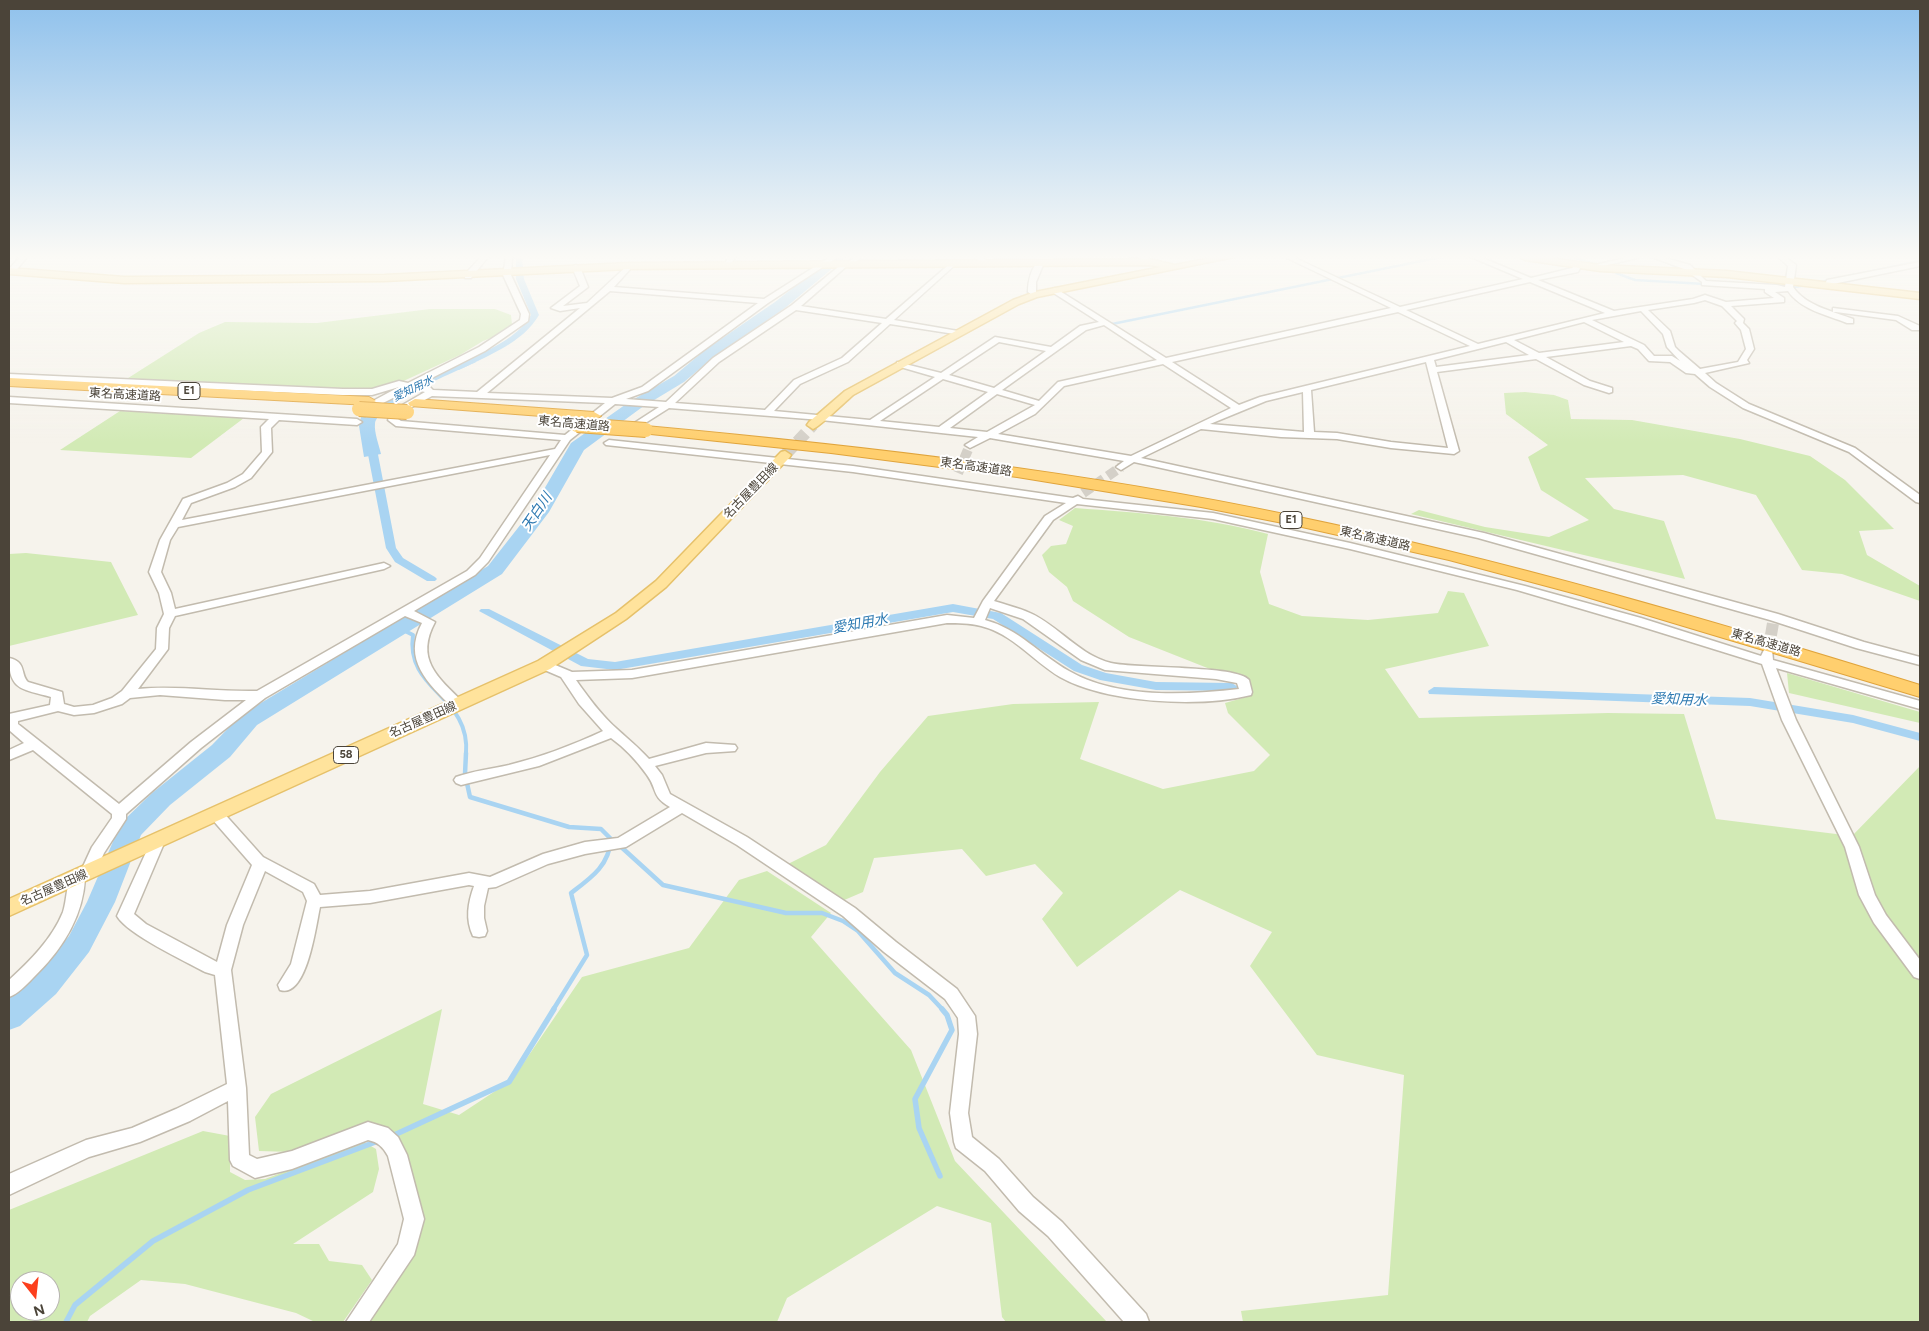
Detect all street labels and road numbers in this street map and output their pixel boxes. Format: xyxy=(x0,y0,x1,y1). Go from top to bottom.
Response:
road number: E1 xyxy=(178,382,200,400)
street label: 東名高速道路 xyxy=(89,386,161,404)
street label: 東名高速道路 xyxy=(538,414,610,434)
street label: 東名高速道路 xyxy=(939,455,1013,479)
street label: 名古屋豊田線 xyxy=(721,460,781,522)
road number: E1 xyxy=(1280,512,1302,528)
street label: 東名高速道路 xyxy=(1338,524,1412,554)
street label: 東名高速道路 xyxy=(1729,626,1803,660)
street label: 名古屋豊田線 xyxy=(387,699,459,741)
road number: 58 xyxy=(334,746,358,764)
street label: 名古屋豊田線 xyxy=(18,867,90,909)

